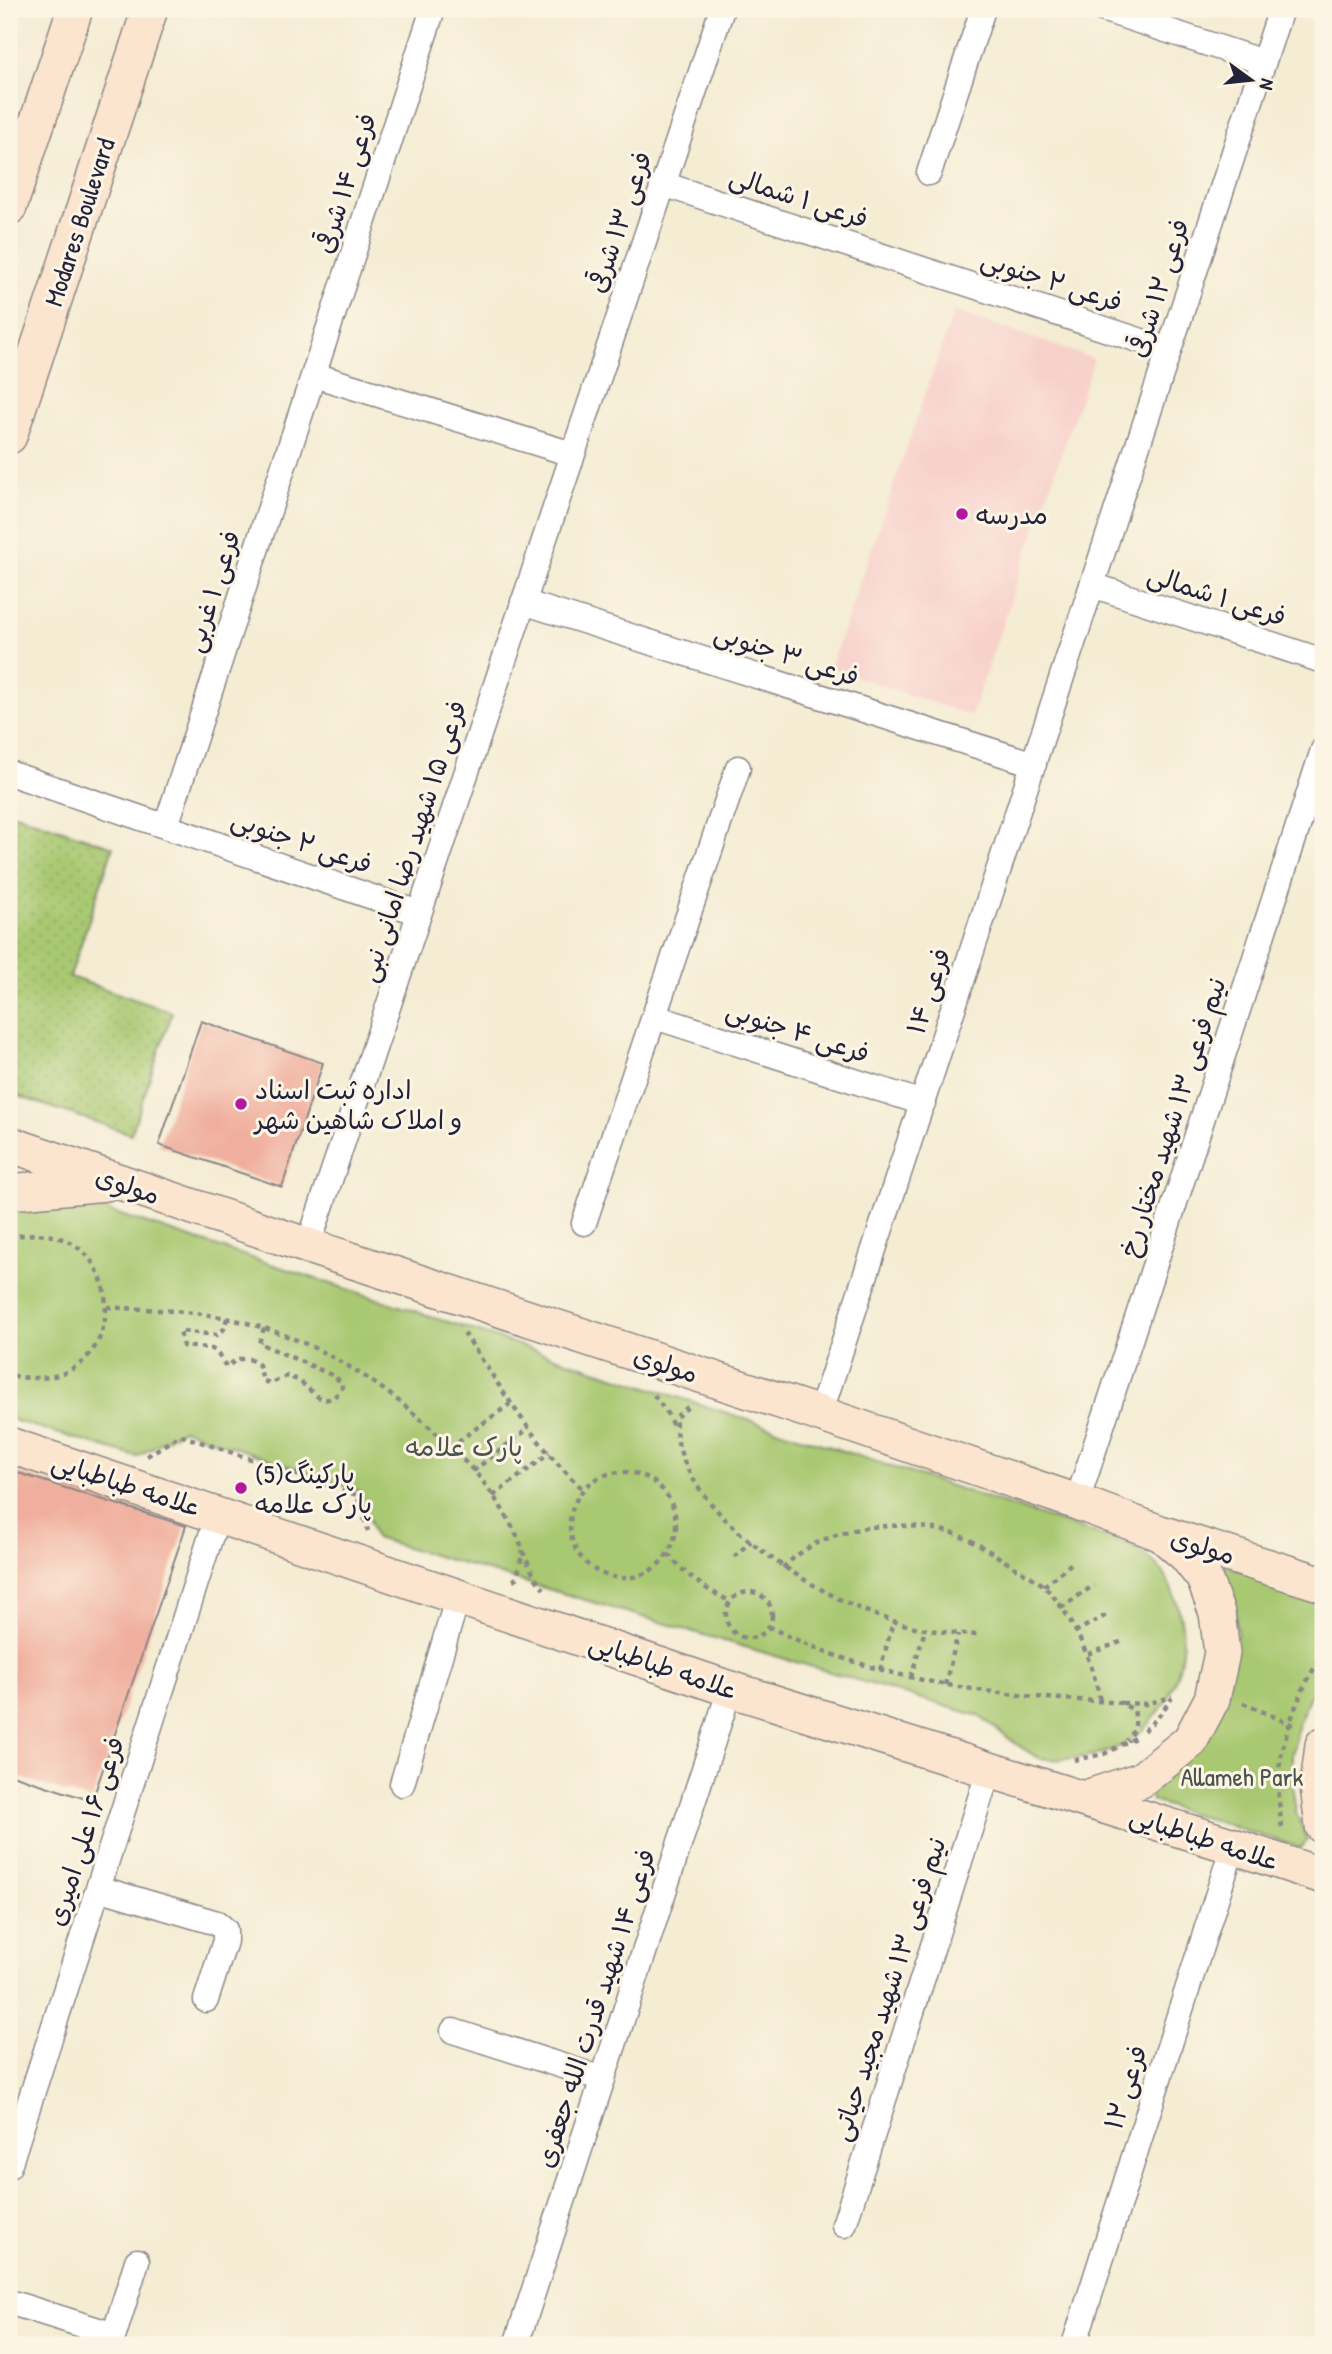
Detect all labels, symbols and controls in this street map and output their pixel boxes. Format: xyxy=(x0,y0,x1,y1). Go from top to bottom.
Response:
north arrow xyxy=(1216,46,1286,116)
text: N xyxy=(1254,76,1281,93)
street label: فرعی ۱۴ شرقی xyxy=(306,108,384,258)
street label: Modares Boulevard xyxy=(35,134,123,310)
street label: فرعی ۱۳ شرقی xyxy=(578,147,660,297)
street label: فرعی ۱ شمالی xyxy=(725,158,873,236)
street label: فرعی ۱۲ شرقی xyxy=(1119,214,1197,362)
street label: فرعی ۲ جنوبی xyxy=(977,241,1127,319)
place label: مدرسه xyxy=(976,497,1048,532)
marker: مدرسه xyxy=(954,506,970,522)
street label: فرعی ۱ غربی xyxy=(176,526,248,656)
street label: فرعی ۱ شمالی xyxy=(1143,556,1291,634)
street label: فرعی ۳ جنوبی xyxy=(710,614,864,694)
street label: فرعی ۱۵ شهید رضا امانی نبی xyxy=(350,696,474,986)
street label: فرعی ۲ جنوبی xyxy=(227,801,377,881)
street label: فرعی ۱۴ xyxy=(898,943,958,1039)
street label: نیم فرعی ۱۳ شهید مختار رخ xyxy=(1110,973,1237,1262)
street label: فرعی ۴ جنوبی xyxy=(722,991,874,1071)
place label: اداره ثبت اسناد و املاک شاهین شهر xyxy=(253,1072,462,1137)
marker: اداره ثبت اسناد و املاک شاهین شهر xyxy=(233,1096,249,1112)
street label: مولوی xyxy=(91,1158,165,1212)
street label: مولوی xyxy=(629,1337,703,1391)
park label: پارک علامه xyxy=(405,1429,523,1464)
street label: علامه طباطبایی xyxy=(48,1443,206,1525)
place label: پارکینگ(5) پارک علامه xyxy=(255,1456,372,1521)
marker: پارکینگ(5) پارک علامه xyxy=(233,1480,249,1496)
street label: مولوی xyxy=(1166,1520,1240,1572)
street label: علامه طباطبایی xyxy=(585,1624,743,1708)
street label: فرعی ۱۶ علی امیری xyxy=(38,1732,132,1930)
park label: Allameh Park xyxy=(1181,1759,1303,1794)
street label: علامه طباطبایی xyxy=(1126,1797,1284,1879)
street label: نیم فرعی ۱۳ شهید مجید حیاتی xyxy=(822,1833,957,2146)
street label: فرعی ۱۴ شهید قدرت الله جعفری xyxy=(527,1844,663,2172)
street label: فرعی ۱۲ xyxy=(1095,2040,1155,2134)

